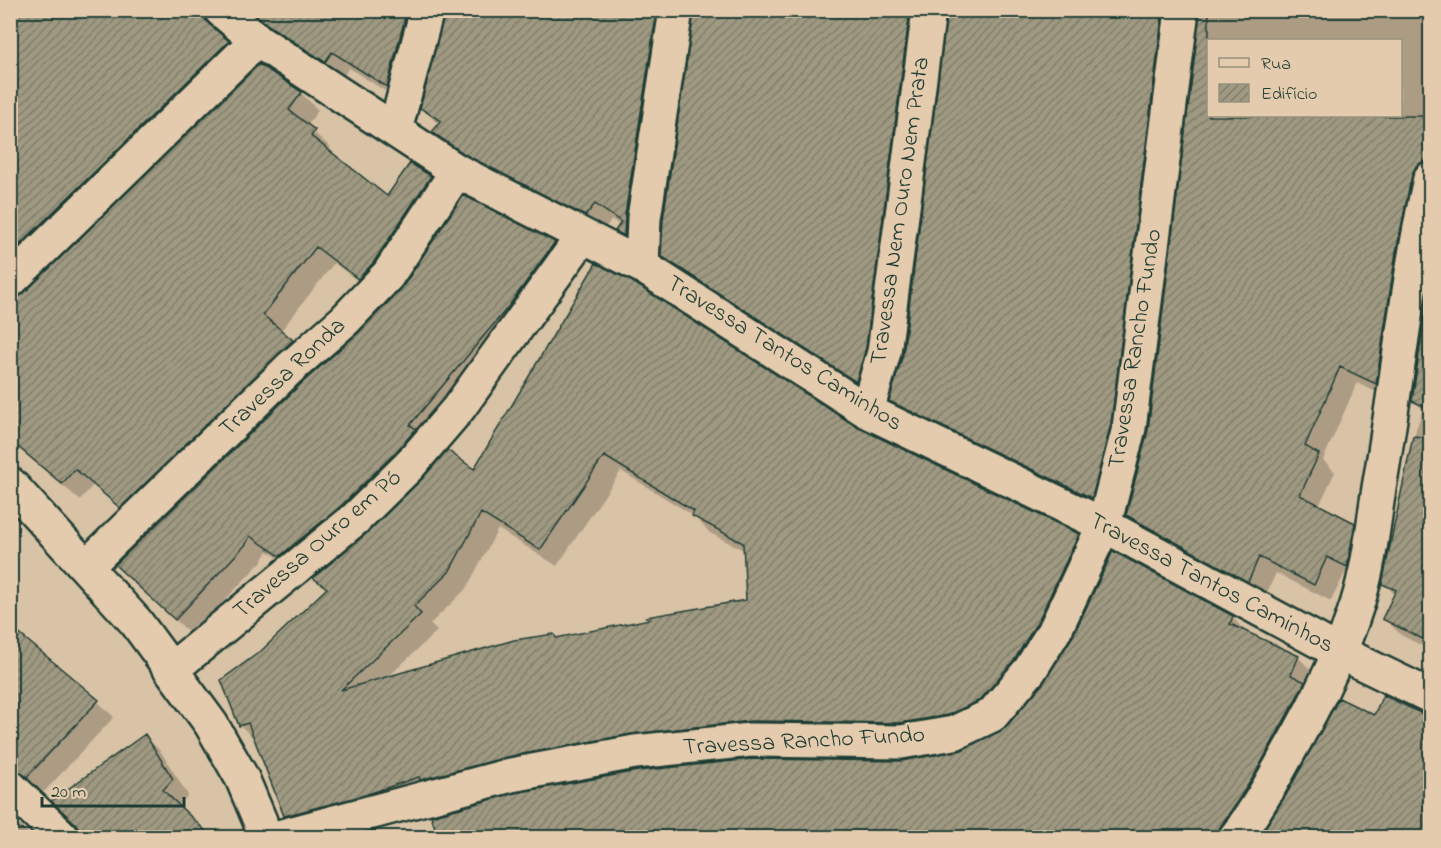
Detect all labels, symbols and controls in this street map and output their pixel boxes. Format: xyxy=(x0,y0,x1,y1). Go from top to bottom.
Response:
legend xyxy=(1207,39,1402,117)
text: Rua xyxy=(1261,52,1291,78)
street label: Travessa Nem Ouro Nem Prata xyxy=(862,55,940,367)
text: Edifício xyxy=(1261,82,1317,108)
street label: Travessa Rancho Fundo xyxy=(1100,227,1172,471)
street label: Travessa Tantos Caminhos xyxy=(659,267,909,441)
street label: Travessa Ronda xyxy=(212,310,354,446)
street label: Travessa Ouro em Pó xyxy=(226,462,410,628)
street label: Travessa Tantos Caminhos xyxy=(1082,505,1340,663)
street label: Travessa Rancho Fundo xyxy=(682,718,926,766)
scale bar xyxy=(42,770,184,808)
text: 20 m xyxy=(51,780,86,806)

